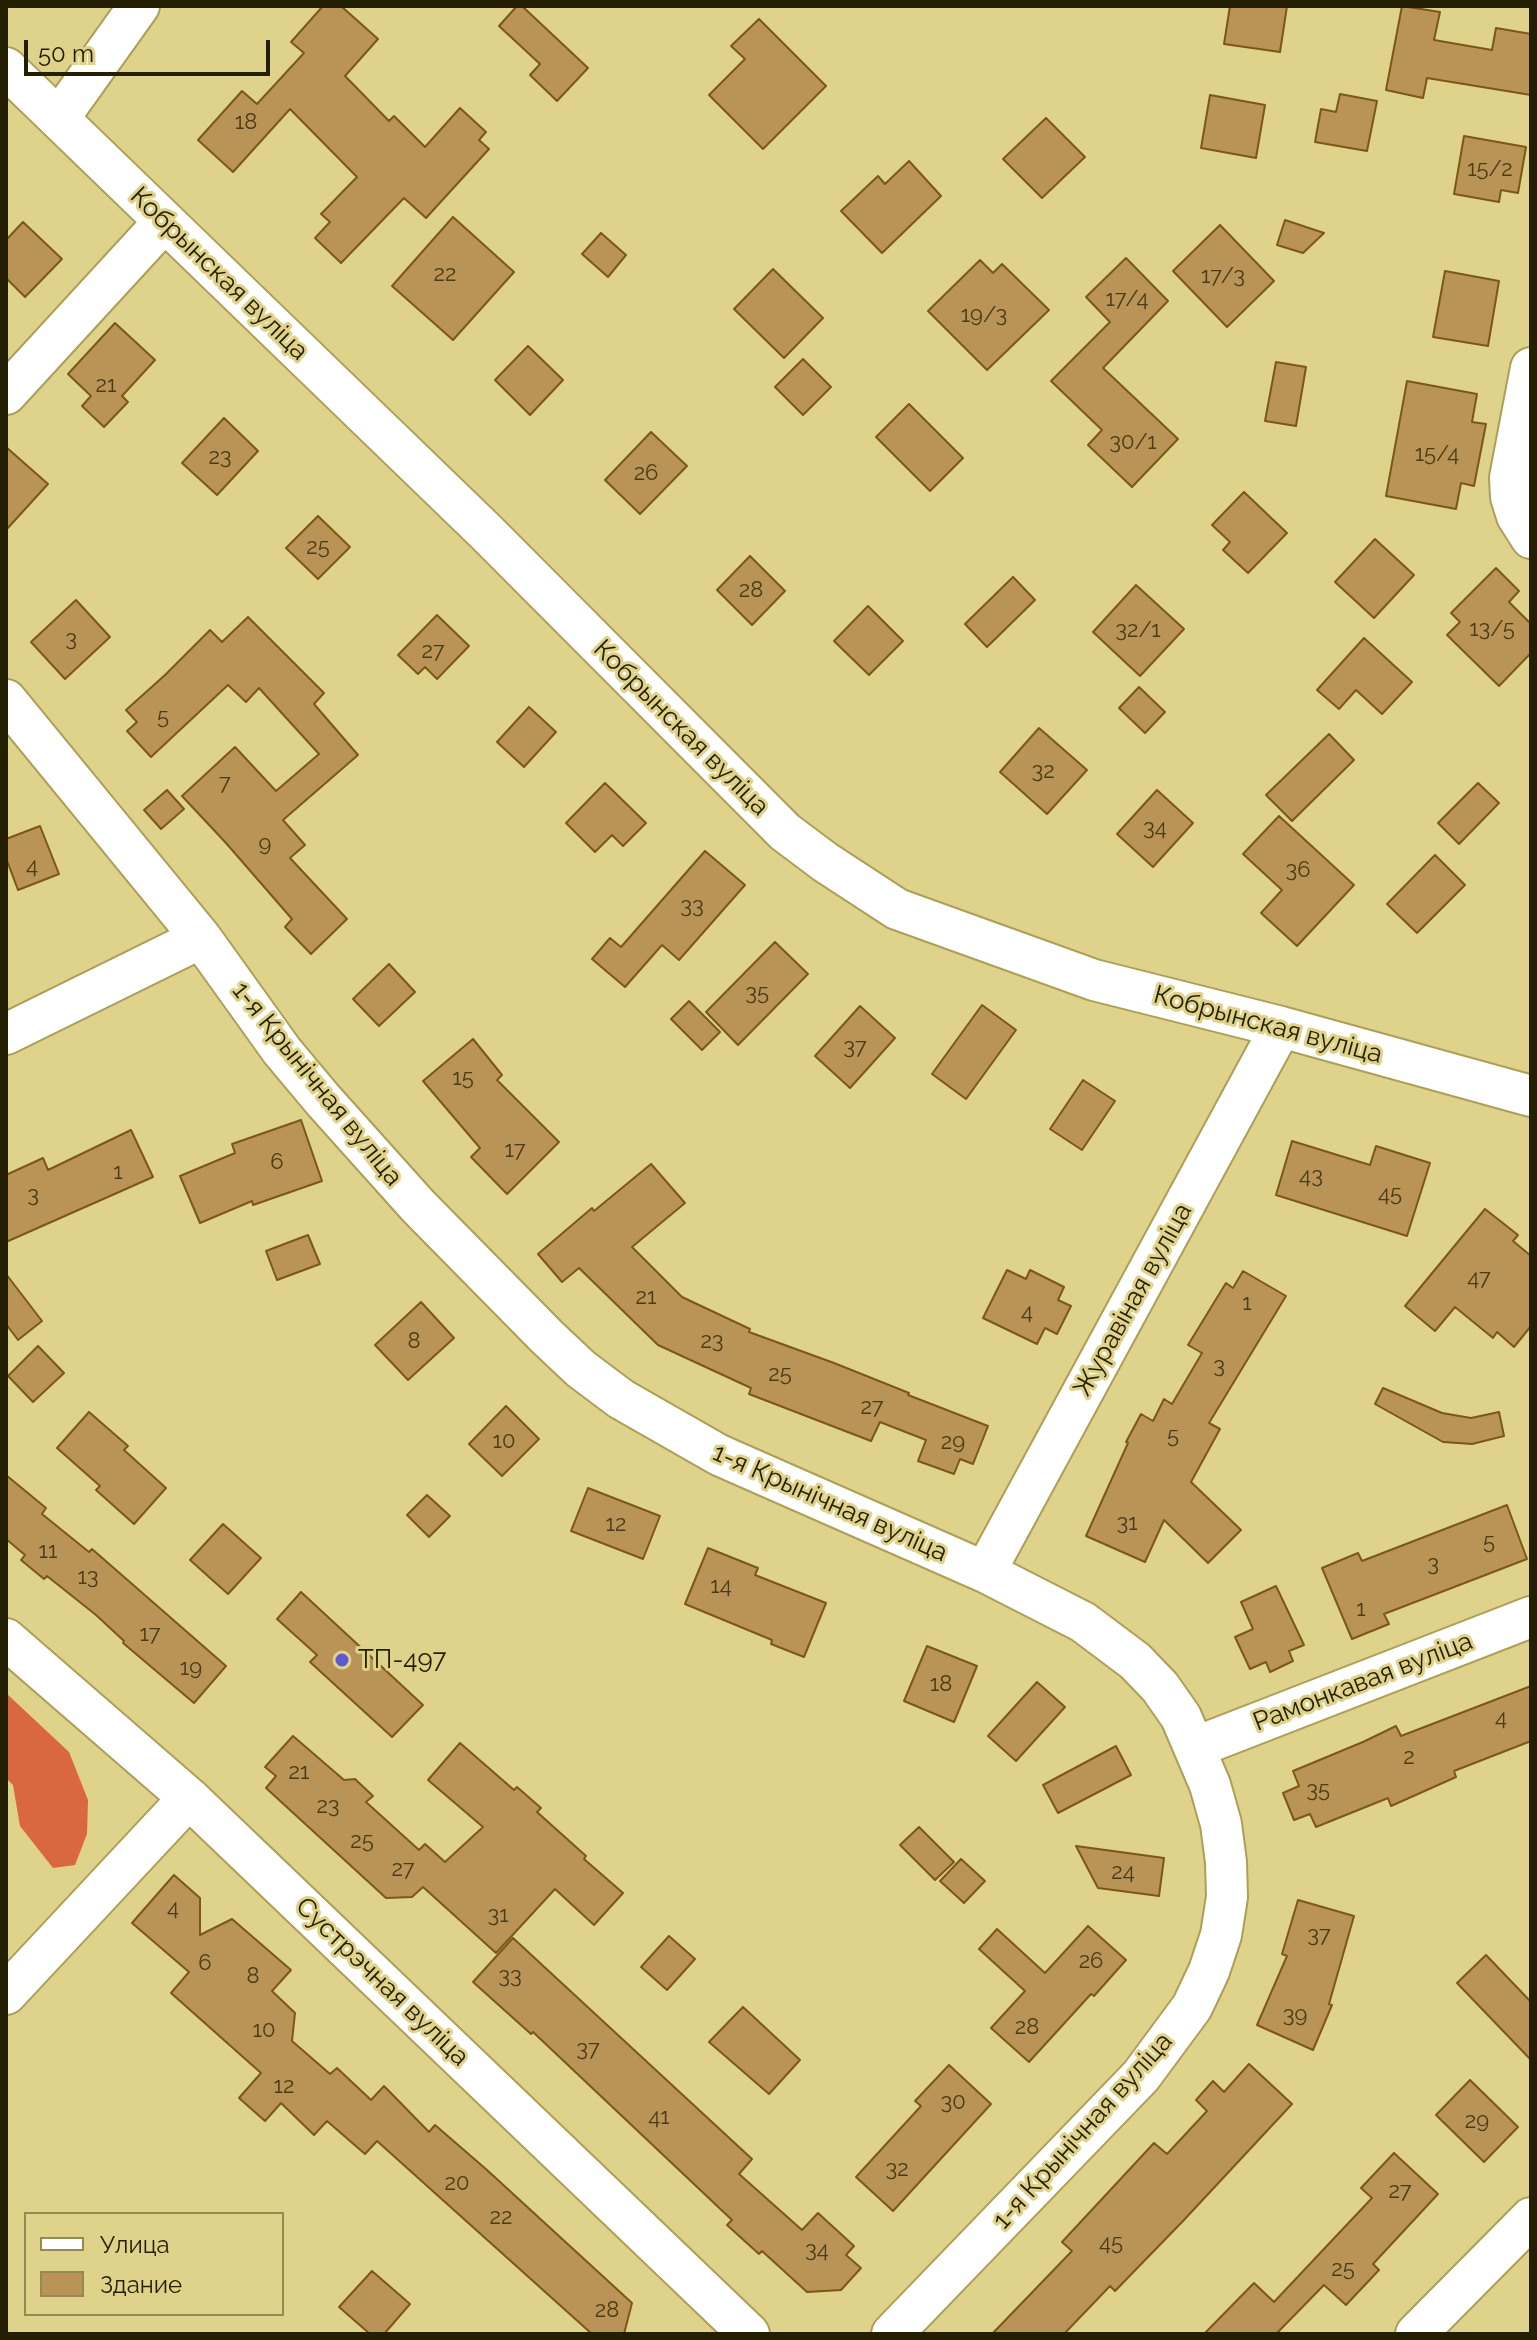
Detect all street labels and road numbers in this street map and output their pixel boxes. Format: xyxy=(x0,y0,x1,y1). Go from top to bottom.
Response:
street label: Кобрынская вуліца xyxy=(123,181,315,367)
street label: Кобрынская вуліца xyxy=(587,634,775,822)
street label: 1-я Крынічная вуліца xyxy=(225,976,409,1192)
street label: Кобрынская вуліца xyxy=(1150,979,1386,1071)
street label: Журавіная вуліца xyxy=(1067,1198,1199,1402)
street label: 1-я Крынічная вуліца xyxy=(708,1437,952,1569)
street label: Рамонкавая вуліца xyxy=(1249,1626,1477,1738)
street label: Сустрэчная вуліца xyxy=(289,1891,475,2073)
street label: 1-я Крынічная вуліца xyxy=(987,2026,1179,2236)

